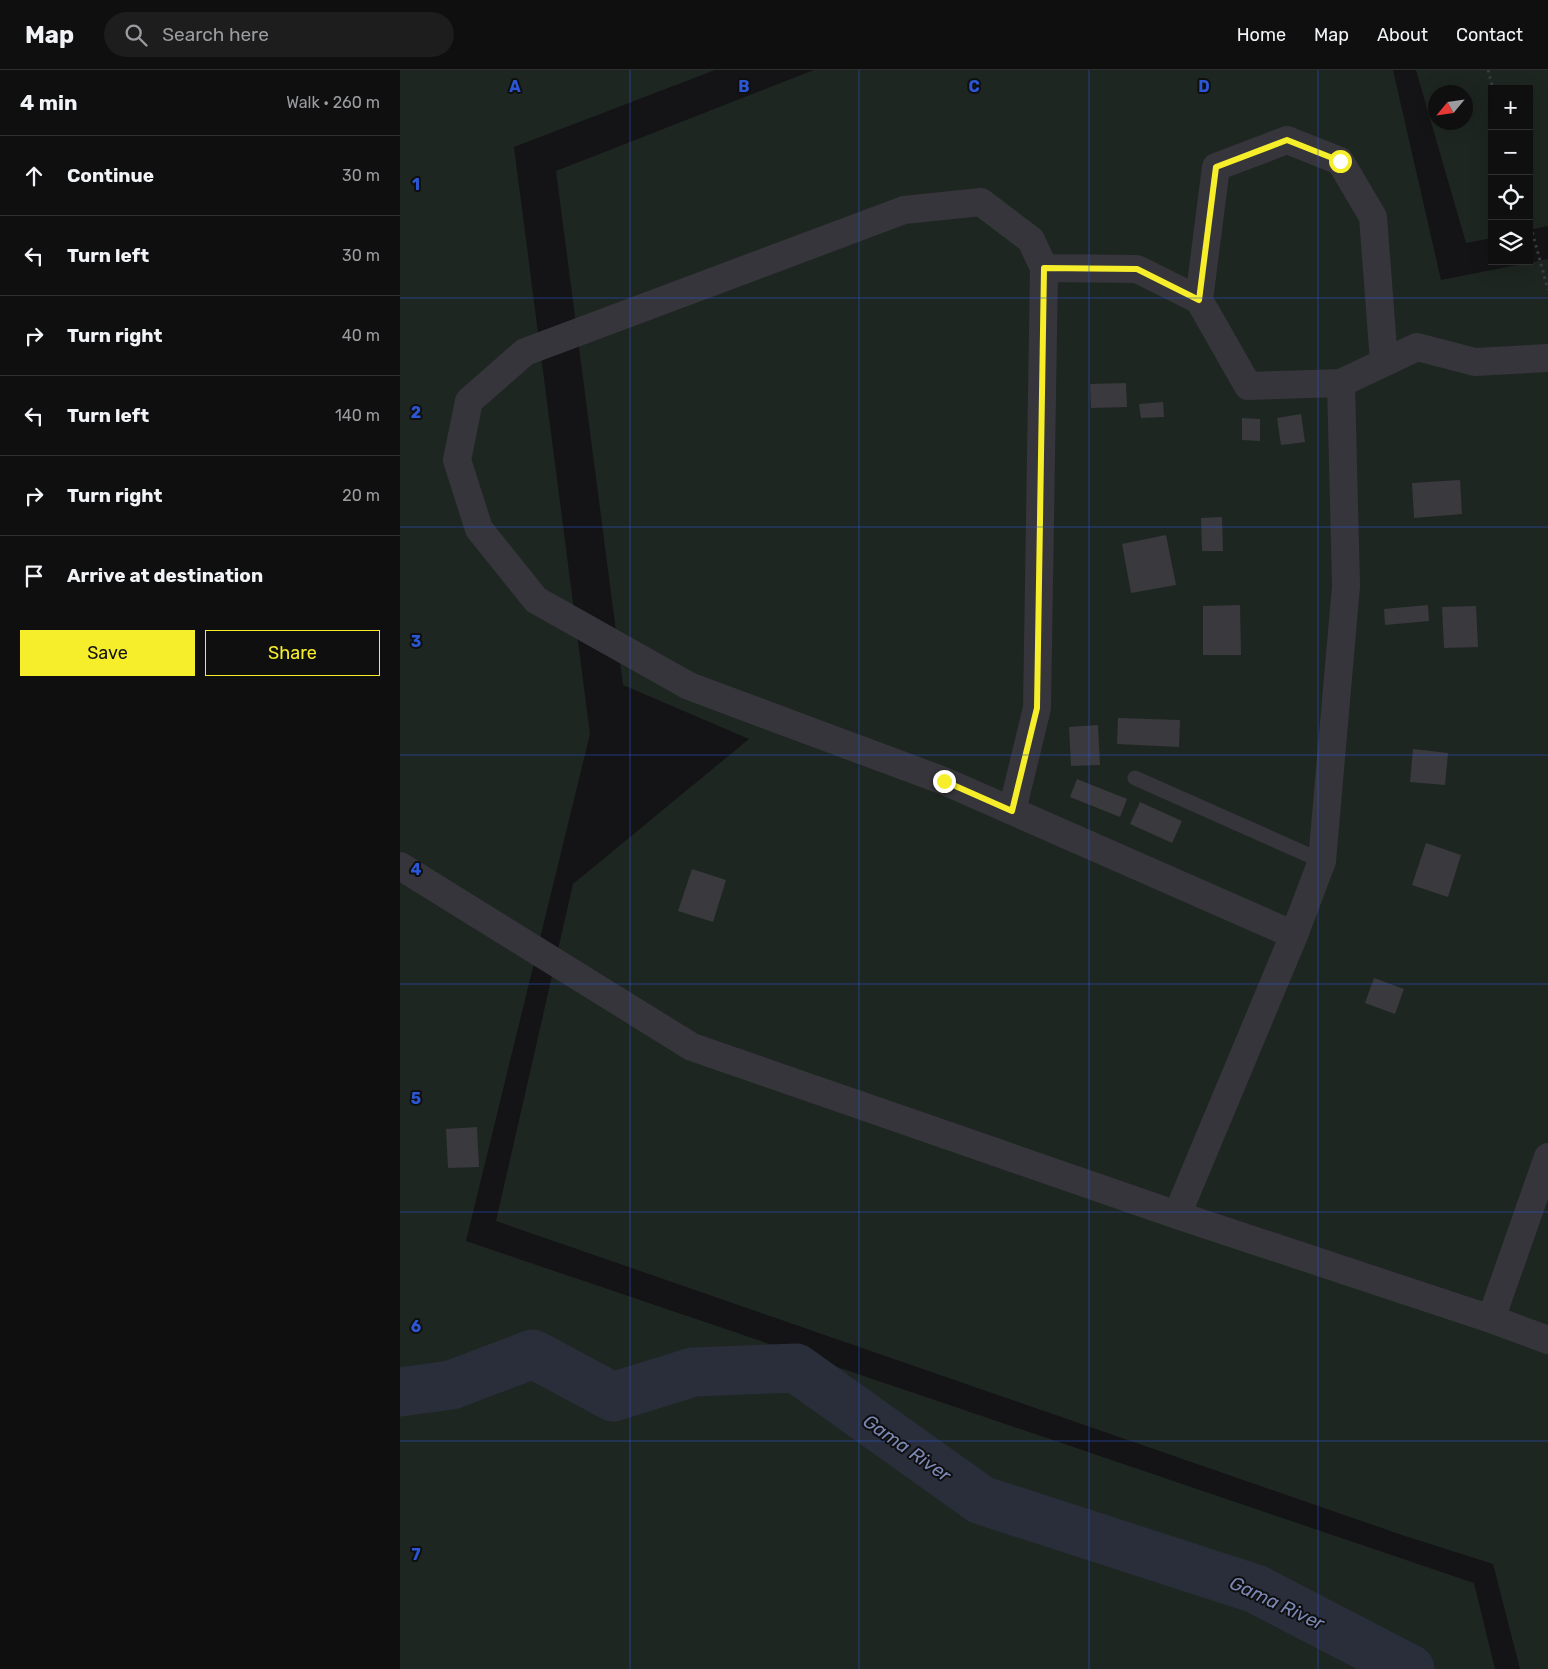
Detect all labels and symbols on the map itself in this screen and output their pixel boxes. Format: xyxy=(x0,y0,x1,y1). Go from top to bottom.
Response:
text: A xyxy=(509,77,521,96)
text: B xyxy=(738,77,750,96)
text: C xyxy=(968,77,980,96)
text: D xyxy=(1198,77,1210,96)
north arrow xyxy=(1428,85,1473,130)
route start xyxy=(1329,150,1352,173)
text: 1 xyxy=(412,175,420,194)
text: 2 xyxy=(411,403,421,422)
text: 3 xyxy=(411,632,421,651)
route end xyxy=(933,770,956,793)
text: 4 xyxy=(411,860,422,879)
text: 5 xyxy=(411,1089,421,1108)
text: 6 xyxy=(411,1317,421,1336)
water label: Gama River xyxy=(859,1409,956,1487)
text: 7 xyxy=(411,1545,421,1564)
water label: Gama River xyxy=(1226,1571,1329,1635)

